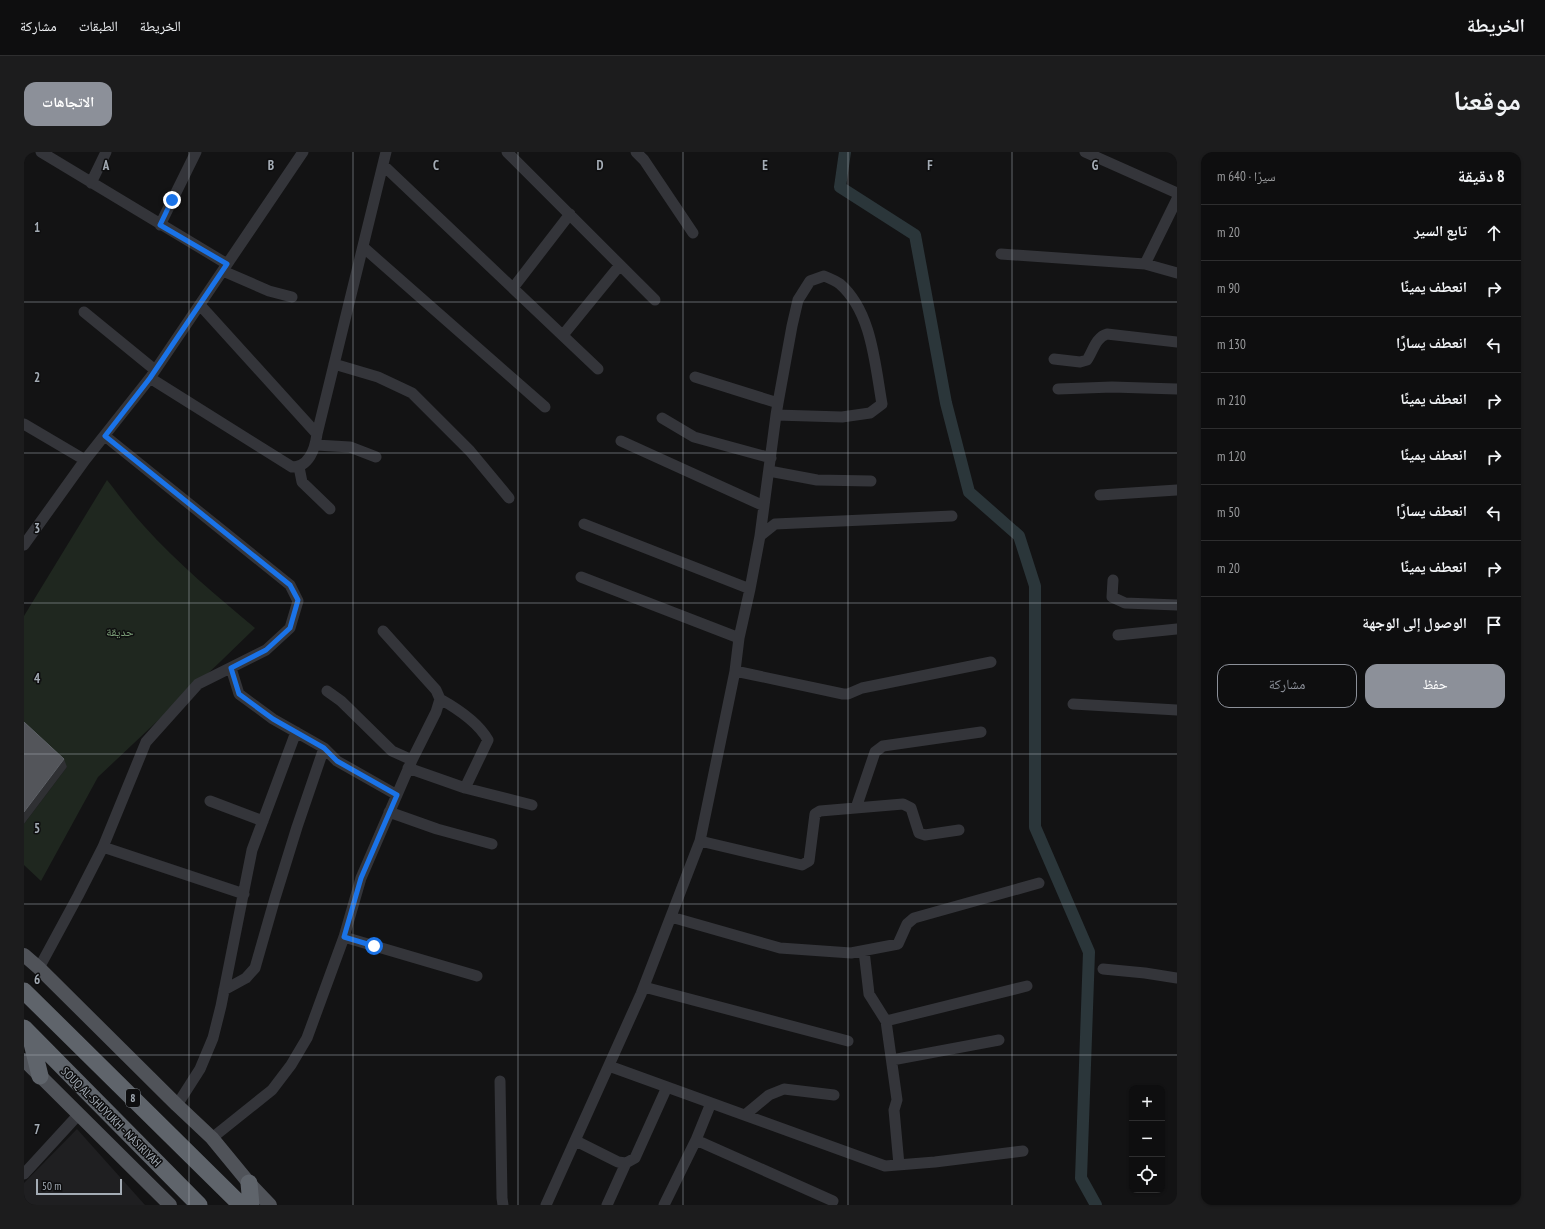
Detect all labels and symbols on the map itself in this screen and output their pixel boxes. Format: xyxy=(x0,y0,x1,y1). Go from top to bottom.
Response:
text: A xyxy=(102,157,110,174)
text: B xyxy=(268,157,274,174)
text: C xyxy=(433,157,439,174)
text: D xyxy=(597,157,604,174)
text: E xyxy=(762,157,768,174)
text: F xyxy=(927,157,933,174)
text: G xyxy=(1092,157,1099,174)
route end xyxy=(163,191,181,209)
text: 1 xyxy=(34,219,40,236)
text: 2 xyxy=(34,369,40,386)
text: 3 xyxy=(34,520,40,537)
park label: حديقة xyxy=(106,624,134,639)
text: 4 xyxy=(34,670,41,687)
text: 5 xyxy=(34,820,40,837)
route start xyxy=(365,937,383,955)
text: 6 xyxy=(34,971,40,988)
street label: SOUQ AL-SHUYUKH - NASIRIYAH xyxy=(58,1064,164,1170)
road number: 8 xyxy=(126,1089,140,1107)
text: 7 xyxy=(34,1121,40,1138)
scale bar xyxy=(36,1177,122,1196)

